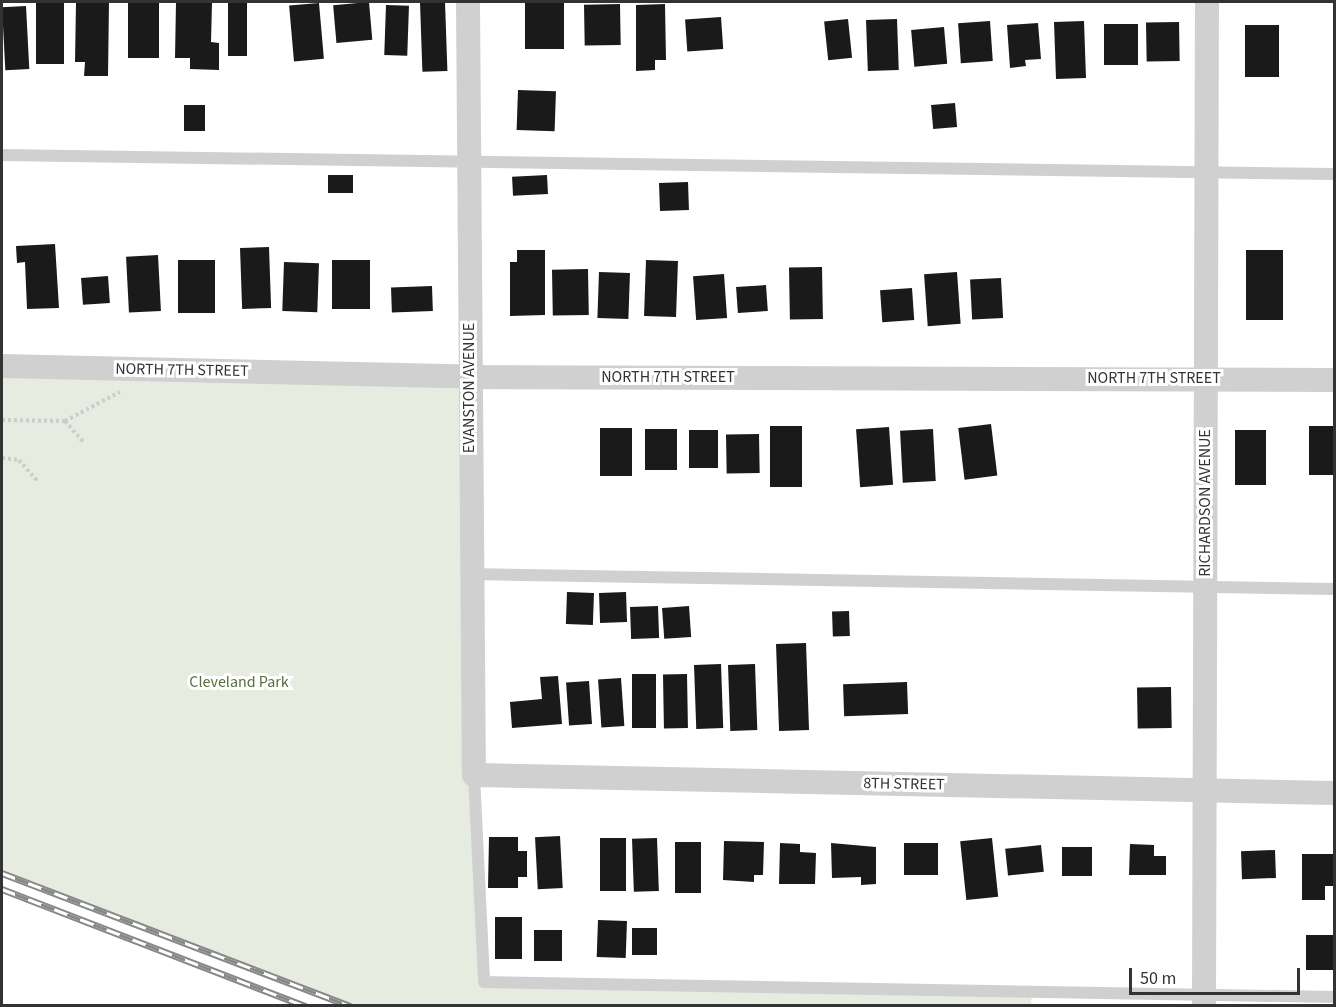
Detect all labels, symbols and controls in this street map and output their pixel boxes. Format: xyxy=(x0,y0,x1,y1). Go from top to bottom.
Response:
street label: EVANSTON AVENUE xyxy=(459,323,479,453)
street label: NORTH 7TH STREET xyxy=(115,359,249,381)
street label: NORTH 7TH STREET xyxy=(601,367,735,387)
street label: NORTH 7TH STREET xyxy=(1087,368,1221,388)
street label: RICHARDSON AVENUE xyxy=(1195,429,1215,577)
park label: Cleveland Park xyxy=(189,672,289,692)
street label: 8TH STREET xyxy=(863,774,945,794)
scale bar xyxy=(1132,956,1303,994)
text: 50 m xyxy=(1140,966,1176,991)

